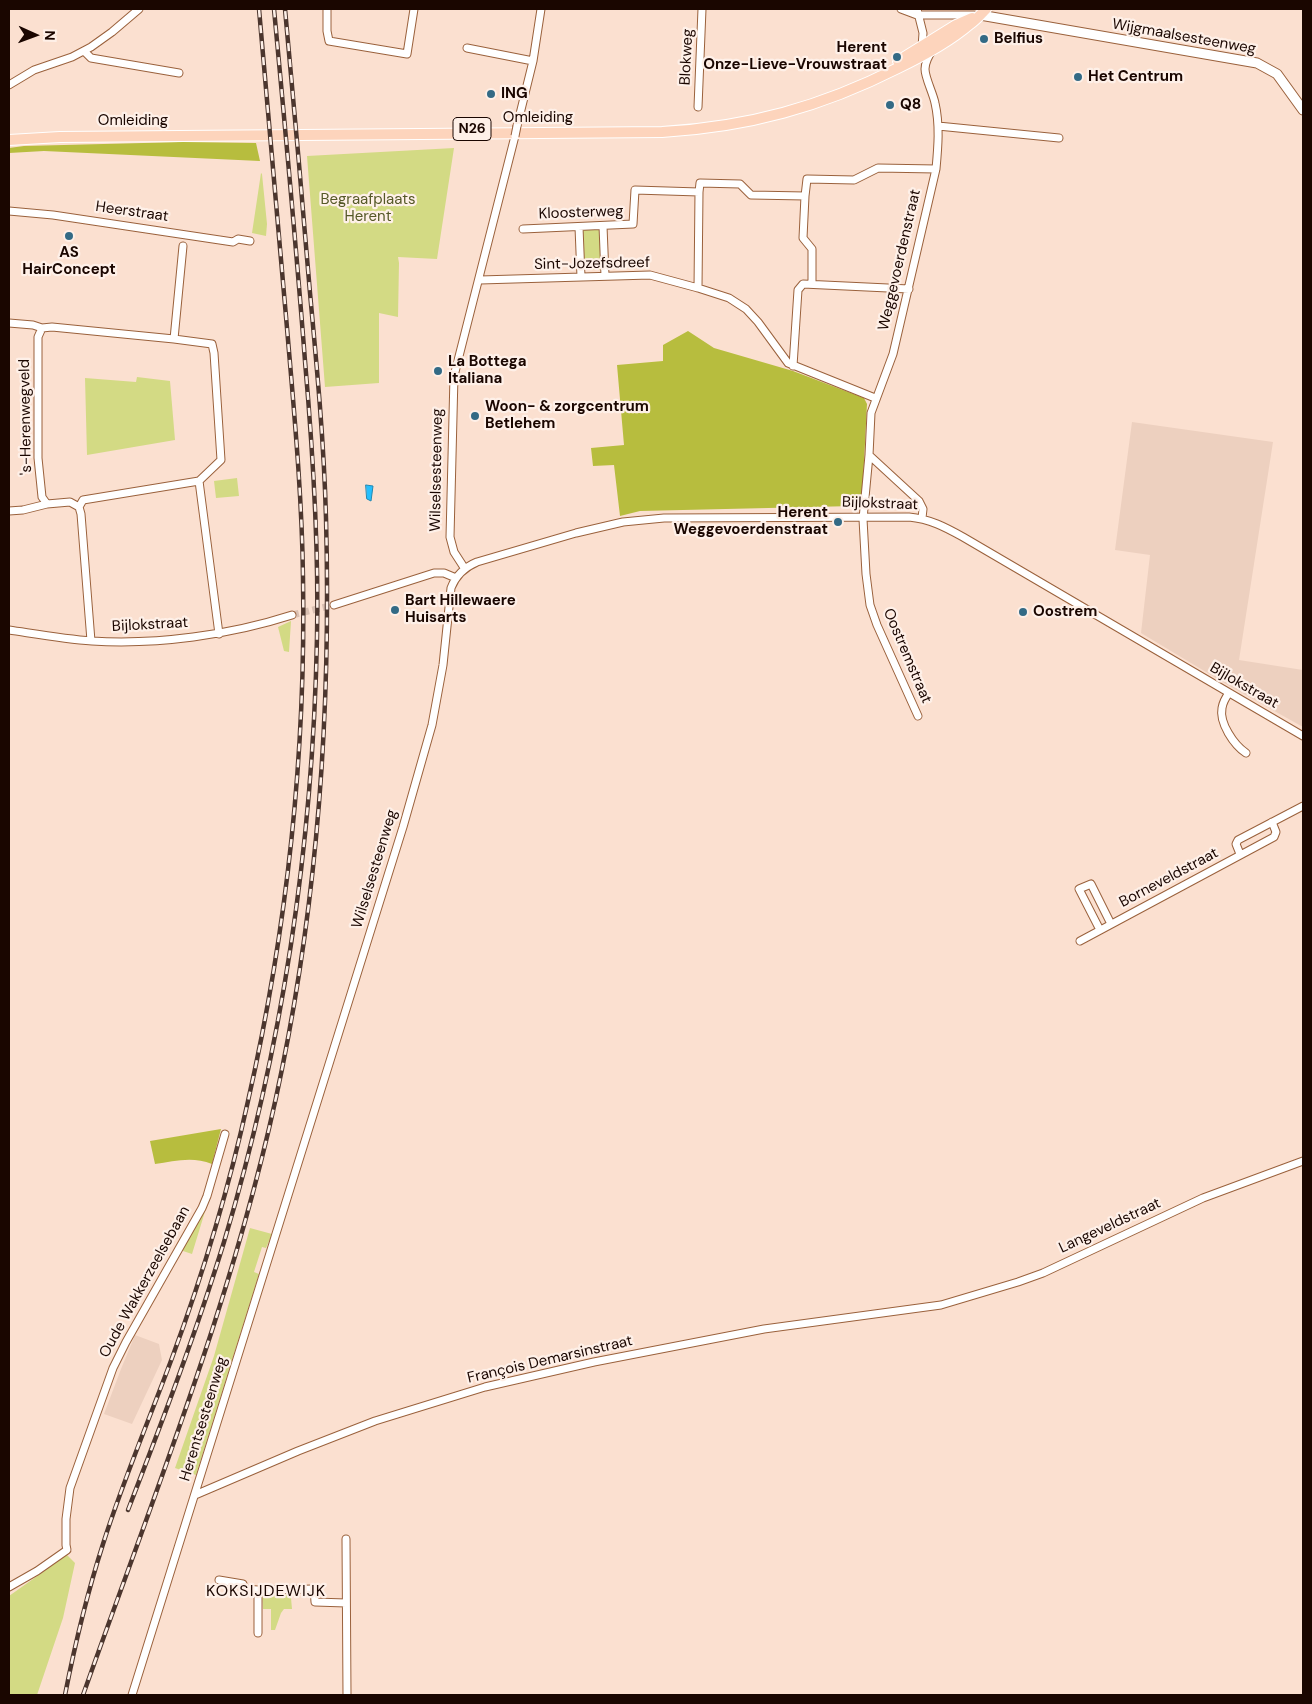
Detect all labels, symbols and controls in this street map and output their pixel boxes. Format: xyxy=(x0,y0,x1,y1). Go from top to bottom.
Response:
north arrow xyxy=(10,10,60,60)
street label: Wijgmaalsesteenweg xyxy=(1111,15,1257,59)
street label: Blokweg xyxy=(677,28,697,86)
text: N xyxy=(41,30,59,41)
place label: Belfius xyxy=(994,30,1043,48)
marker: Belfius xyxy=(978,33,990,45)
place label: Herent Onze-Lieve-Vrouwstraat xyxy=(703,39,887,74)
marker: Herent Onze-Lieve-Vrouwstraat xyxy=(891,51,903,63)
place label: Het Centrum xyxy=(1088,68,1183,86)
marker: Het Centrum xyxy=(1072,71,1084,83)
place label: ING xyxy=(501,85,528,103)
marker: ING xyxy=(485,88,497,100)
place label: Q8 xyxy=(900,96,921,114)
marker: Q8 xyxy=(884,99,896,111)
street label: Omleiding xyxy=(503,109,573,127)
street label: Omleiding xyxy=(98,112,168,130)
road number: N26 xyxy=(453,118,491,140)
street label: Weggevoerdenstraat xyxy=(875,188,925,332)
park label: Begraafplaats Herent xyxy=(320,191,416,226)
street label: Heerstraat xyxy=(94,198,170,226)
street label: Kloosterweg xyxy=(538,203,624,223)
marker: AS HairConcept xyxy=(63,230,75,242)
place label: AS HairConcept xyxy=(22,244,116,279)
street label: Sint-Jozefsdreef xyxy=(534,254,650,274)
place label: La Bottega Italiana xyxy=(448,353,526,388)
street label: 's-Herenwegveld xyxy=(16,359,36,475)
marker: La Bottega Italiana xyxy=(432,365,444,377)
place label: Woon- & zorgcentrum Betlehem xyxy=(485,398,649,433)
street label: Wilselsesteenweg xyxy=(427,408,447,532)
marker: Woon- & zorgcentrum Betlehem xyxy=(469,410,481,422)
street label: Bijlokstraat xyxy=(842,494,918,514)
place label: Herent Weggevoerdenstraat xyxy=(674,504,828,539)
marker: Herent Weggevoerdenstraat xyxy=(832,516,844,528)
place label: Bart Hillewaere Huisarts xyxy=(405,592,516,627)
place label: Oostrem xyxy=(1033,603,1097,621)
marker: Bart Hillewaere Huisarts xyxy=(389,604,401,616)
street label: Oostremstraat xyxy=(879,606,935,706)
marker: Oostrem xyxy=(1017,606,1029,618)
street label: Bijlokstraat xyxy=(111,614,189,636)
street label: Bijlokstraat xyxy=(1206,659,1282,713)
street label: Wilselsesteenweg xyxy=(348,807,402,931)
street label: Borneveldstraat xyxy=(1116,844,1222,912)
street label: Langeveldstraat xyxy=(1056,1195,1164,1257)
street label: Oude Wakkerzeelsebaan xyxy=(96,1203,194,1361)
street label: François Demarsinstraat xyxy=(466,1332,634,1388)
street label: Herentsesteenweg xyxy=(176,1354,232,1484)
district label: KOKSIJDEWIJK xyxy=(204,1582,328,1602)

